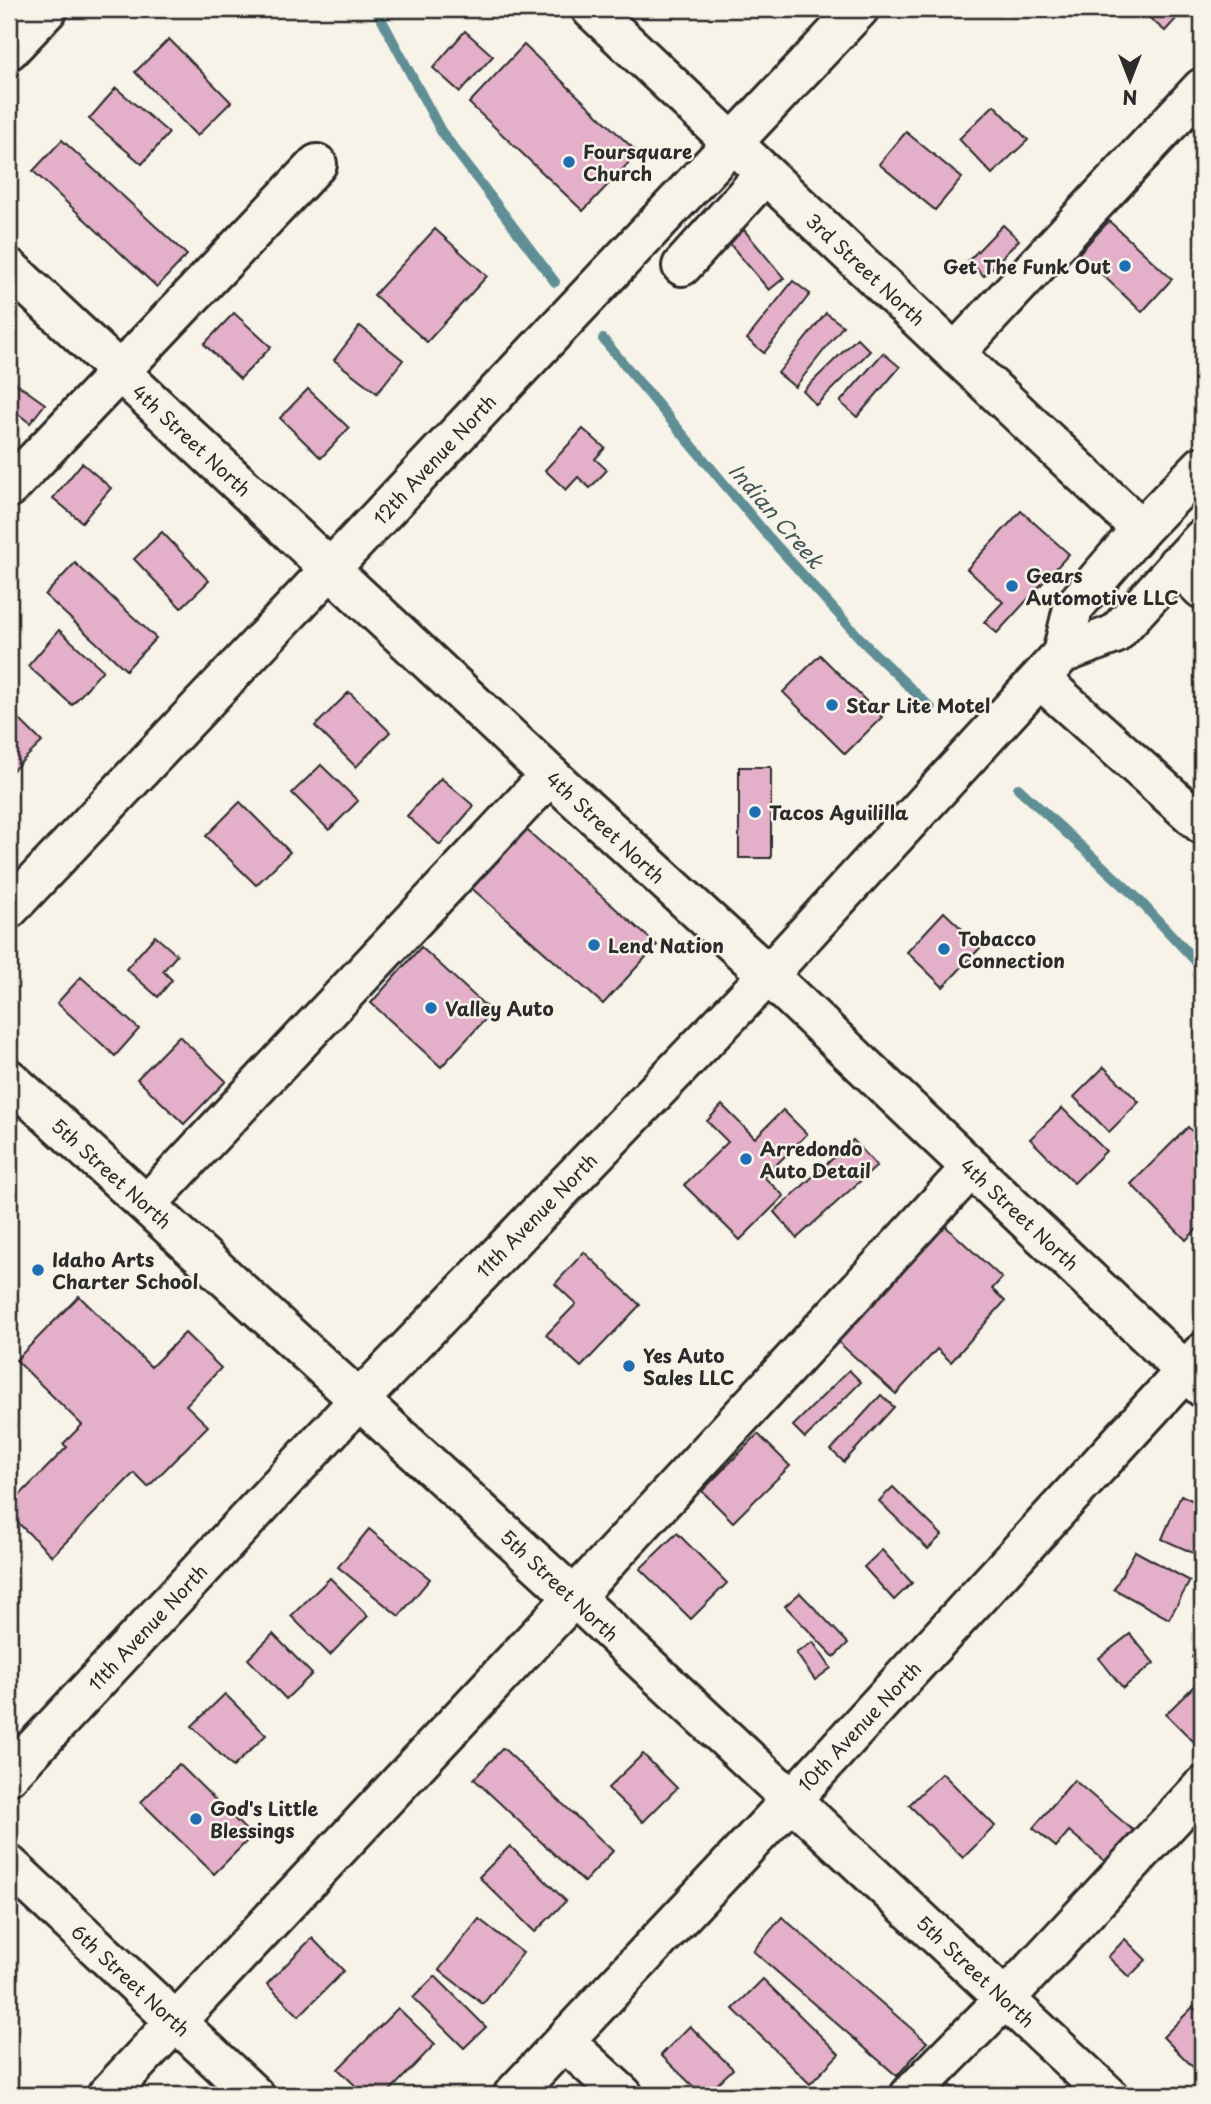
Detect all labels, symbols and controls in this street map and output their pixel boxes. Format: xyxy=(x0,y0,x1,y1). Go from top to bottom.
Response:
north arrow xyxy=(1096,46,1166,116)
text: N xyxy=(1122,84,1138,112)
place label: Foursquare Church xyxy=(583,137,692,187)
marker: Foursquare Church xyxy=(561,154,577,170)
street label: 3rd Street North xyxy=(800,206,932,332)
place label: Get The Funk Out xyxy=(943,252,1111,280)
marker: Get The Funk Out xyxy=(1117,258,1133,274)
street label: 4th Street North xyxy=(126,377,258,503)
street label: 12th Avenue North xyxy=(366,388,502,530)
water label: Indian Creek xyxy=(722,455,833,576)
place label: Gears Automotive LLC xyxy=(1026,561,1179,611)
marker: Gears Automotive LLC xyxy=(1004,578,1020,594)
place label: Star Lite Motel xyxy=(846,691,990,719)
marker: Star Lite Motel xyxy=(824,697,840,713)
street label: 4th Street North xyxy=(540,764,672,890)
place label: Tacos Aguililla xyxy=(769,798,909,826)
marker: Tacos Aguililla xyxy=(747,804,763,820)
place label: Tobacco Connection xyxy=(958,924,1065,974)
place label: Lend Nation xyxy=(608,931,724,959)
marker: Lend Nation xyxy=(586,937,602,953)
marker: Tobacco Connection xyxy=(936,941,952,957)
place label: Valley Auto xyxy=(445,994,554,1022)
marker: Valley Auto xyxy=(423,1000,439,1016)
street label: 5th Street North xyxy=(46,1111,178,1235)
place label: Arredondo Auto Detail xyxy=(760,1134,871,1184)
street label: 11th Avenue North xyxy=(469,1146,603,1284)
marker: Arredondo Auto Detail xyxy=(738,1151,754,1167)
street label: 4th Street North xyxy=(954,1151,1086,1277)
place label: Idaho Arts Charter School xyxy=(52,1245,198,1295)
marker: Idaho Arts Charter School xyxy=(30,1262,46,1278)
place label: Yes Auto Sales LLC xyxy=(643,1341,734,1391)
marker: Yes Auto Sales LLC xyxy=(621,1358,637,1374)
street label: 5th Street North xyxy=(495,1523,625,1647)
street label: 11th Avenue North xyxy=(81,1557,213,1697)
street label: 10th Avenue North xyxy=(791,1655,927,1797)
place label: God's Little Blessings xyxy=(210,1794,319,1844)
marker: God's Little Blessings xyxy=(188,1811,204,1827)
street label: 5th Street North xyxy=(911,1909,1041,2033)
street label: 6th Street North xyxy=(65,1918,197,2042)

